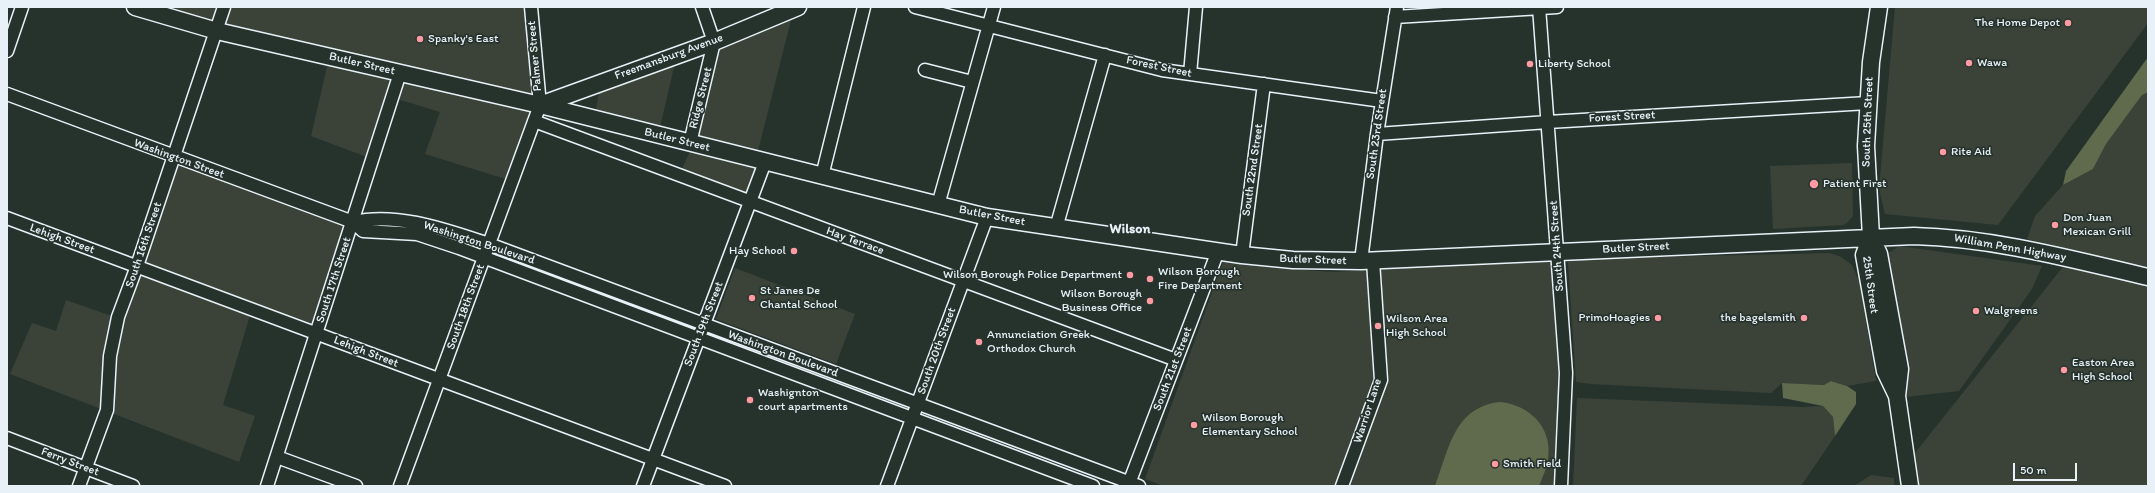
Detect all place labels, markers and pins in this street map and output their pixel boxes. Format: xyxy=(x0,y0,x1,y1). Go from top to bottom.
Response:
place label: The Home Depot xyxy=(1975,16,2060,30)
marker: The Home Depot xyxy=(2063,18,2073,28)
place label: Spanky's East xyxy=(428,32,499,46)
marker: Spanky's East xyxy=(415,34,425,44)
place label: Wawa xyxy=(1977,56,2007,70)
place label: Liberty School xyxy=(1538,57,1611,71)
marker: Wawa xyxy=(1964,58,1974,68)
marker: Liberty School xyxy=(1525,59,1535,69)
place label: Rite Aid xyxy=(1951,145,1992,159)
marker: Rite Aid xyxy=(1938,147,1948,157)
place label: Patient First xyxy=(1823,177,1886,191)
marker: Patient First xyxy=(1808,178,1820,190)
place label: Don Juan Mexican Grill xyxy=(2063,211,2131,239)
marker: Don Juan Mexican Grill xyxy=(2050,220,2060,230)
place label: Hay School xyxy=(729,244,786,258)
marker: Hay School xyxy=(789,246,799,256)
place label: Wilson Borough Fire Department xyxy=(1158,265,1242,293)
place label: Wilson Borough Police Department xyxy=(943,268,1122,282)
marker: Wilson Borough Police Department xyxy=(1125,270,1135,280)
marker: Wilson Borough Fire Department xyxy=(1145,274,1155,284)
place label: St Janes De Chantal School xyxy=(760,284,837,312)
place label: Wilson Borough Business Office xyxy=(1060,287,1142,315)
marker: St Janes De Chantal School xyxy=(747,293,757,303)
marker: Wilson Borough Business Office xyxy=(1145,296,1155,306)
place label: Walgreens xyxy=(1984,304,2038,318)
marker: Walgreens xyxy=(1971,306,1981,316)
place label: PrimoHoagies xyxy=(1579,311,1650,325)
place label: the bagelsmith xyxy=(1720,311,1796,325)
place label: Wilson Area High School xyxy=(1386,312,1448,340)
marker: PrimoHoagies xyxy=(1653,313,1663,323)
marker: the bagelsmith xyxy=(1799,313,1809,323)
marker: Wilson Area High School xyxy=(1373,321,1383,331)
place label: Annunciation Greek Orthodox Church xyxy=(987,328,1090,356)
marker: Annunciation Greek Orthodox Church xyxy=(974,337,984,347)
place label: Easton Area High School xyxy=(2072,356,2134,384)
marker: Easton Area High School xyxy=(2059,365,2069,375)
place label: Washignton court apartments xyxy=(758,386,848,414)
marker: Washignton court apartments xyxy=(745,395,755,405)
place label: Wilson Borough Elementary School xyxy=(1202,411,1298,439)
marker: Wilson Borough Elementary School xyxy=(1189,420,1199,430)
place label: Smith Field xyxy=(1503,457,1561,471)
marker: Smith Field xyxy=(1490,459,1500,469)

